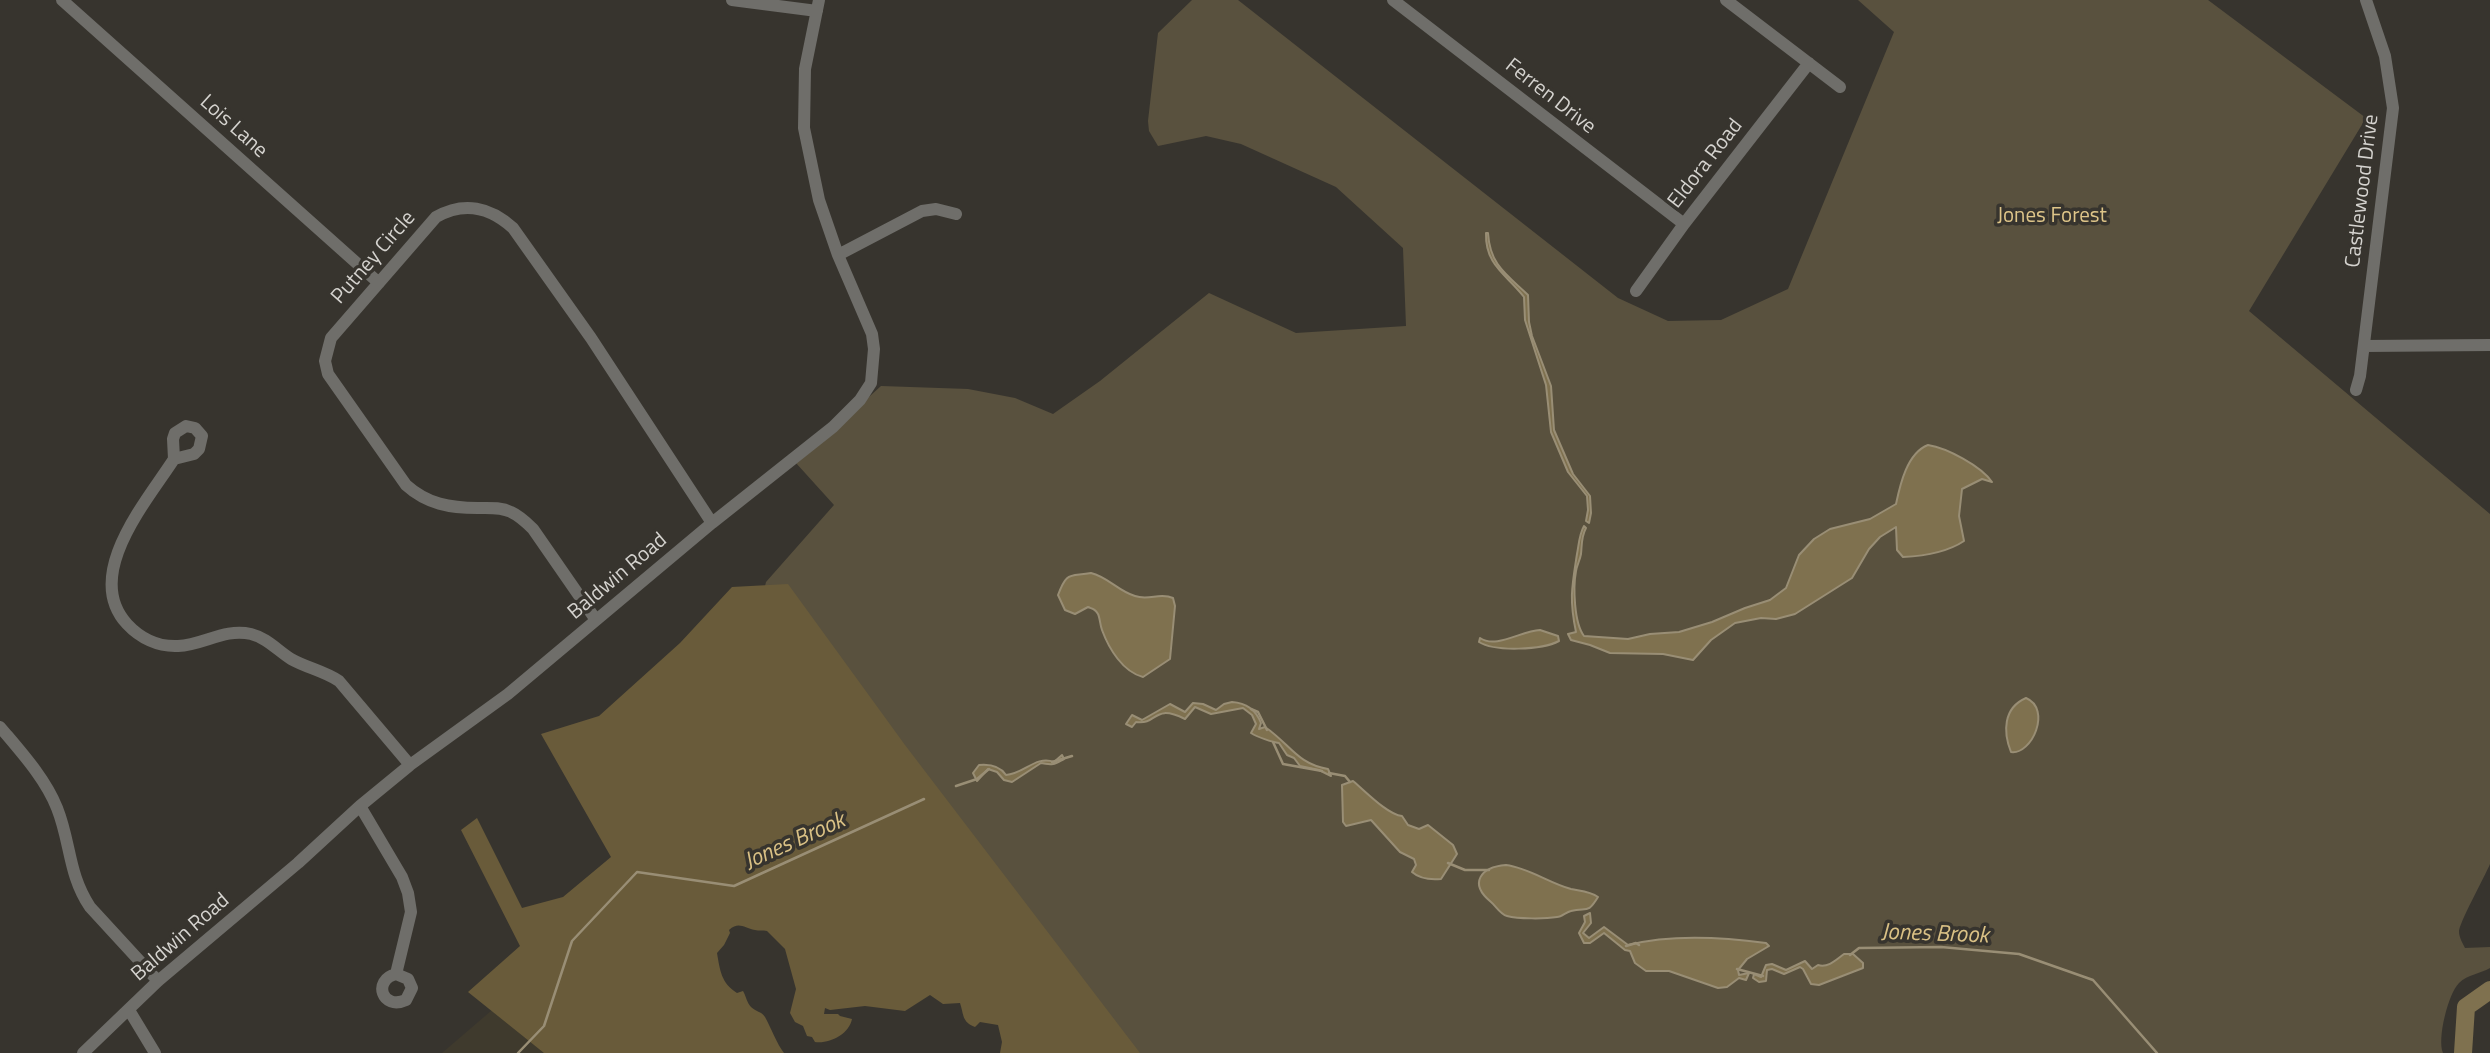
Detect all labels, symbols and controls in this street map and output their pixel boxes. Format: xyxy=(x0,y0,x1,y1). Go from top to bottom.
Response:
street label: Ferren Drive xyxy=(1500,54,1600,140)
street label: Lois Lane xyxy=(194,90,272,164)
street label: Castlewood Drive xyxy=(2341,113,2385,269)
street label: Eldora Road xyxy=(1663,114,1749,214)
park label: Jones Forest xyxy=(1997,204,2107,230)
street label: Putney Circle xyxy=(327,206,421,310)
street label: Baldwin Road xyxy=(563,528,673,626)
water label: Jones Brook xyxy=(740,808,850,876)
street label: Baldwin Road xyxy=(127,889,235,987)
water label: Jones Brook xyxy=(1881,919,1989,951)

